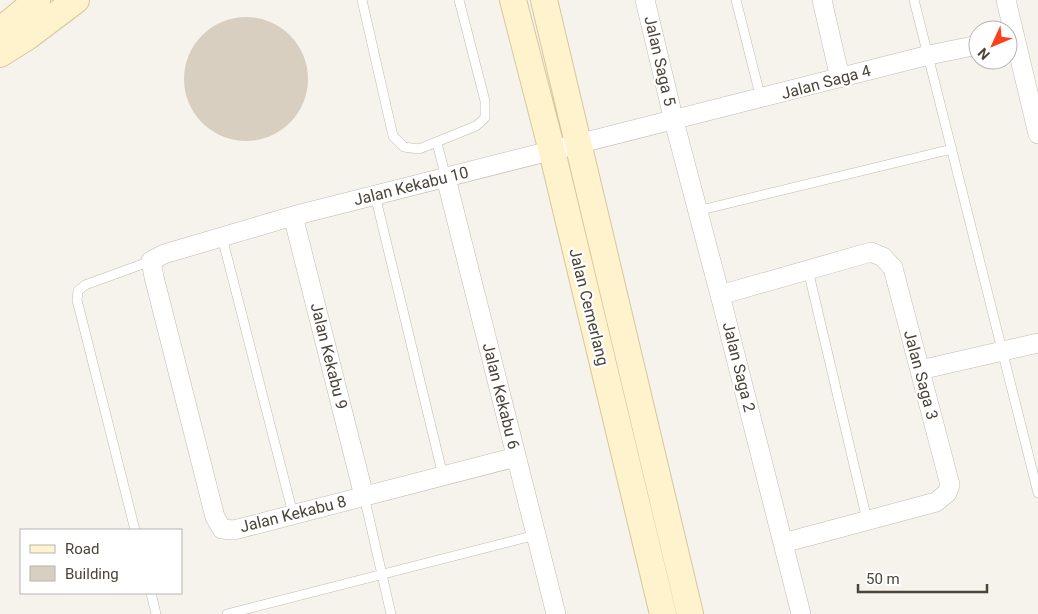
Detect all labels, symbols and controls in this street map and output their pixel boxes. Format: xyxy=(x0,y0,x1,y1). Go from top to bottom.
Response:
street label: Jalan Saga 5 xyxy=(640,14,680,108)
north arrow xyxy=(968,20,1018,70)
text: N xyxy=(974,45,993,63)
street label: Jalan Saga 4 xyxy=(779,61,873,103)
street label: Jalan Kekabu 10 xyxy=(352,163,470,209)
street label: Jalan Cemerlang xyxy=(565,246,613,368)
street label: Jalan Kekabu 9 xyxy=(307,301,351,411)
street label: Jalan Saga 2 xyxy=(719,320,759,414)
street label: Jalan Saga 3 xyxy=(900,328,942,422)
street label: Jalan Kekabu 6 xyxy=(479,341,523,451)
street label: Jalan Kekabu 8 xyxy=(238,492,348,536)
legend xyxy=(20,529,182,594)
text: Road xyxy=(65,540,99,558)
scale bar xyxy=(858,562,987,594)
text: Building xyxy=(65,565,119,583)
text: 50 m xyxy=(866,570,900,588)

